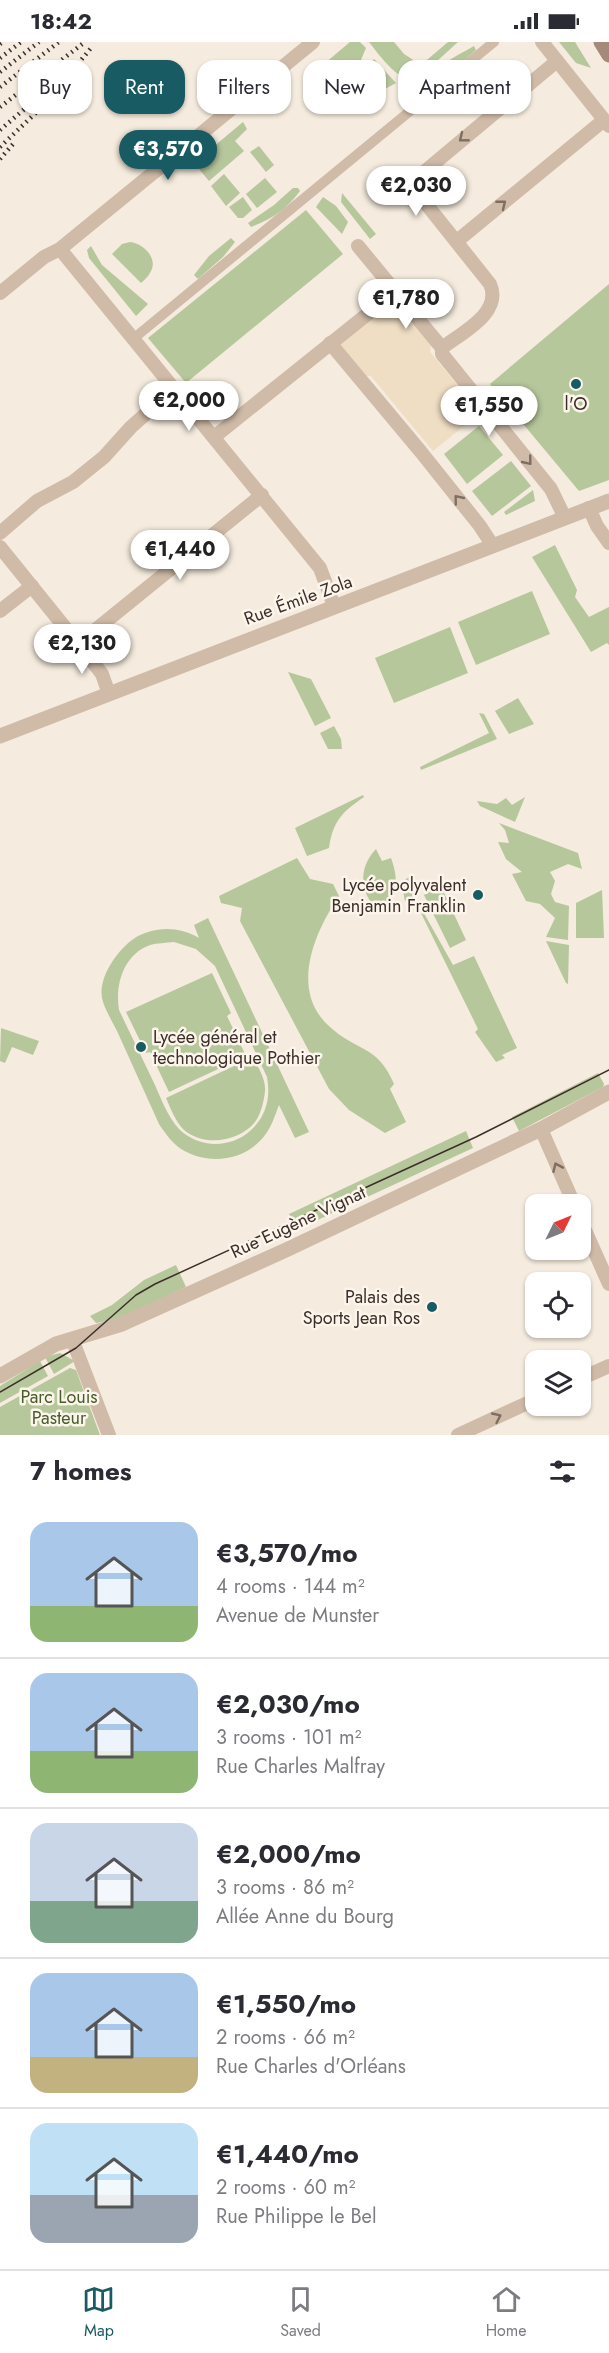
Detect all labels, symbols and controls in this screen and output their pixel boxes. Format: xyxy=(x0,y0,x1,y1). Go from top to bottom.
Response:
text: 18:42 xyxy=(30,5,92,37)
chip: Buy xyxy=(18,60,92,114)
chip: Rent xyxy=(104,60,185,114)
chip: Filters xyxy=(197,60,291,114)
chip: New xyxy=(303,60,386,114)
chip: Apartment xyxy=(398,60,531,114)
pin: €3,570 xyxy=(119,130,217,181)
one-way arrow xyxy=(459,131,470,142)
text: €3,570 xyxy=(133,135,203,164)
pin: €2,030 xyxy=(367,166,465,217)
text: €2,030 xyxy=(380,171,452,200)
one-way arrow xyxy=(495,201,506,212)
pin: €1,780 xyxy=(357,279,455,330)
text: €1,780 xyxy=(372,284,440,313)
marker: l'O xyxy=(569,377,583,391)
pin: €2,000 xyxy=(140,381,238,432)
text: €2,000 xyxy=(153,386,225,415)
pin: €1,550 xyxy=(440,386,538,437)
text: €1,550 xyxy=(455,391,523,420)
place label: l'O xyxy=(565,391,587,417)
one-way arrow xyxy=(520,454,531,465)
one-way arrow xyxy=(455,495,466,506)
pin: €1,440 xyxy=(131,530,229,581)
text: €1,440 xyxy=(145,535,215,564)
street label: Rue Émile Zola xyxy=(240,568,356,632)
pin: €2,130 xyxy=(33,624,131,675)
text: €2,130 xyxy=(48,629,116,658)
place label: Lycée polyvalent Benjamin Franklin xyxy=(331,872,467,919)
marker: Lycée polyvalent Benjamin Franklin xyxy=(471,888,485,902)
place label: Lycée général et technologique Pothier xyxy=(153,1024,321,1071)
marker: Lycée général et technologique Pothier xyxy=(134,1040,148,1054)
one-way arrow xyxy=(553,1162,565,1173)
street label: Rue Eugène Vignat xyxy=(226,1179,370,1265)
north arrow xyxy=(525,1194,591,1260)
map controls xyxy=(525,1194,591,1416)
button: locate xyxy=(525,1272,591,1338)
place label: Palais des Sports Jean Ros xyxy=(303,1284,420,1331)
marker: Palais des Sports Jean Ros xyxy=(425,1300,439,1314)
button: layers xyxy=(525,1350,591,1416)
park label: Parc Louis Pasteur xyxy=(20,1384,98,1431)
one-way arrow xyxy=(490,1413,501,1425)
text: 7 homes xyxy=(30,1452,132,1490)
icon: filters xyxy=(546,1455,579,1488)
text: €3,570/mo xyxy=(216,1534,358,1572)
icon: home xyxy=(78,1546,150,1618)
text: 4 rooms · 144 m² xyxy=(216,1572,365,1601)
text: Avenue de Munster xyxy=(216,1601,379,1630)
text: €2,030/mo xyxy=(216,1685,360,1723)
icon: home xyxy=(78,1697,150,1769)
text: 3 rooms · 101 m² xyxy=(216,1723,362,1752)
text: Rue Charles Malfray xyxy=(216,1752,385,1781)
text: €2,000/mo xyxy=(216,1835,361,1873)
icon: home xyxy=(78,1847,150,1919)
text: 3 rooms · 86 m² xyxy=(216,1873,354,1902)
text: Allée Anne du Bourg xyxy=(216,1902,394,1931)
text: €1,550/mo xyxy=(216,1985,356,2023)
icon: home xyxy=(78,1997,150,2069)
text: 2 rooms · 66 m² xyxy=(216,2023,355,2052)
text: Rue Charles d'Orléans xyxy=(216,2052,406,2081)
text: €1,440/mo xyxy=(216,2135,359,2173)
icon: home xyxy=(78,2147,150,2219)
text: 2 rooms · 60 m² xyxy=(216,2173,355,2202)
text: Rue Philippe le Bel xyxy=(216,2202,377,2231)
tab: Map xyxy=(82,2283,115,2342)
tab: Saved xyxy=(280,2283,321,2342)
tab: Home xyxy=(486,2283,527,2342)

